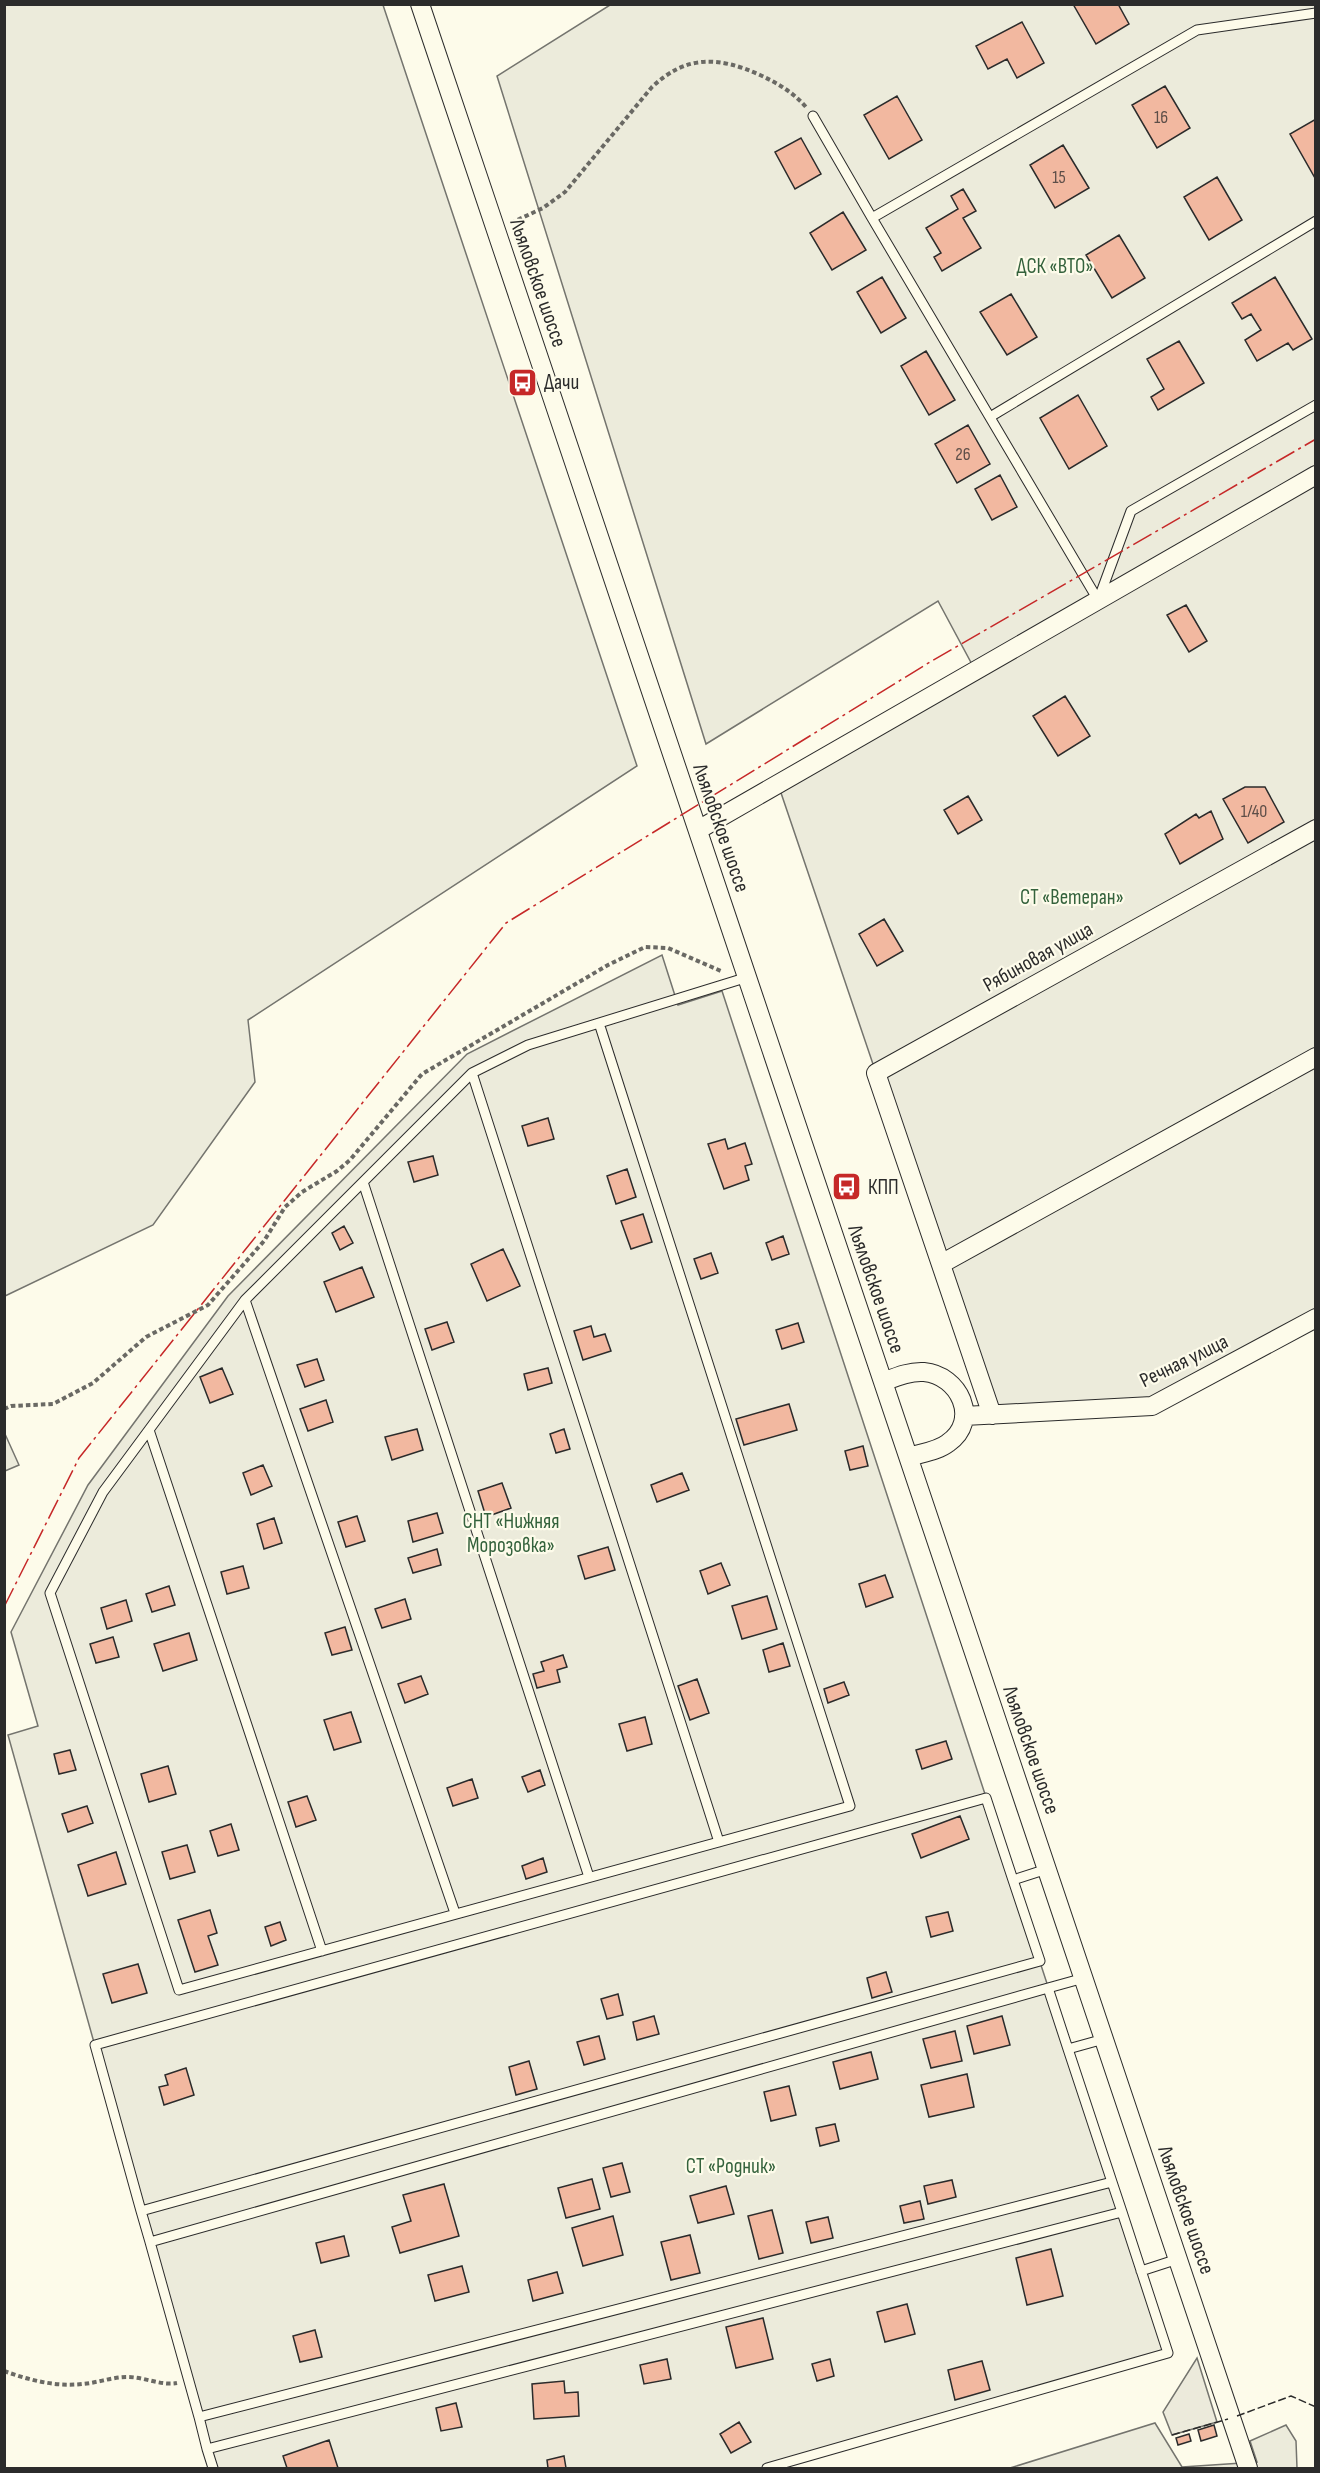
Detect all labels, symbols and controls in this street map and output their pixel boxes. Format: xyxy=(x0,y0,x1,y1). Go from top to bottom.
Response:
house number: 16 xyxy=(1154,107,1168,128)
house number: 15 xyxy=(1052,167,1066,188)
street label: Льяловское шоссе xyxy=(504,215,572,350)
park label: ДСК «ВТО» xyxy=(1016,254,1094,279)
bus stop icon: Дачи xyxy=(507,366,539,398)
place label: Дачи xyxy=(544,370,579,395)
house number: 26 xyxy=(955,444,971,465)
street label: Льяловское шоссе xyxy=(687,760,755,895)
house number: 1/40 xyxy=(1241,801,1267,822)
park label: СТ «Ветеран» xyxy=(1020,885,1124,910)
street label: Рябиновая улица xyxy=(979,917,1097,997)
bus stop icon: КПП xyxy=(831,1171,863,1203)
place label: КПП xyxy=(868,1175,899,1200)
street label: Льяловское шоссе xyxy=(842,1221,910,1356)
street label: Речная улица xyxy=(1136,1329,1232,1393)
park label: СНТ «Нижняя Морозовка» xyxy=(462,1509,560,1558)
street label: Льяловское шоссе xyxy=(997,1682,1065,1817)
street label: Льяловское шоссе xyxy=(1152,2142,1220,2277)
park label: СТ «Родник» xyxy=(686,2154,776,2179)

